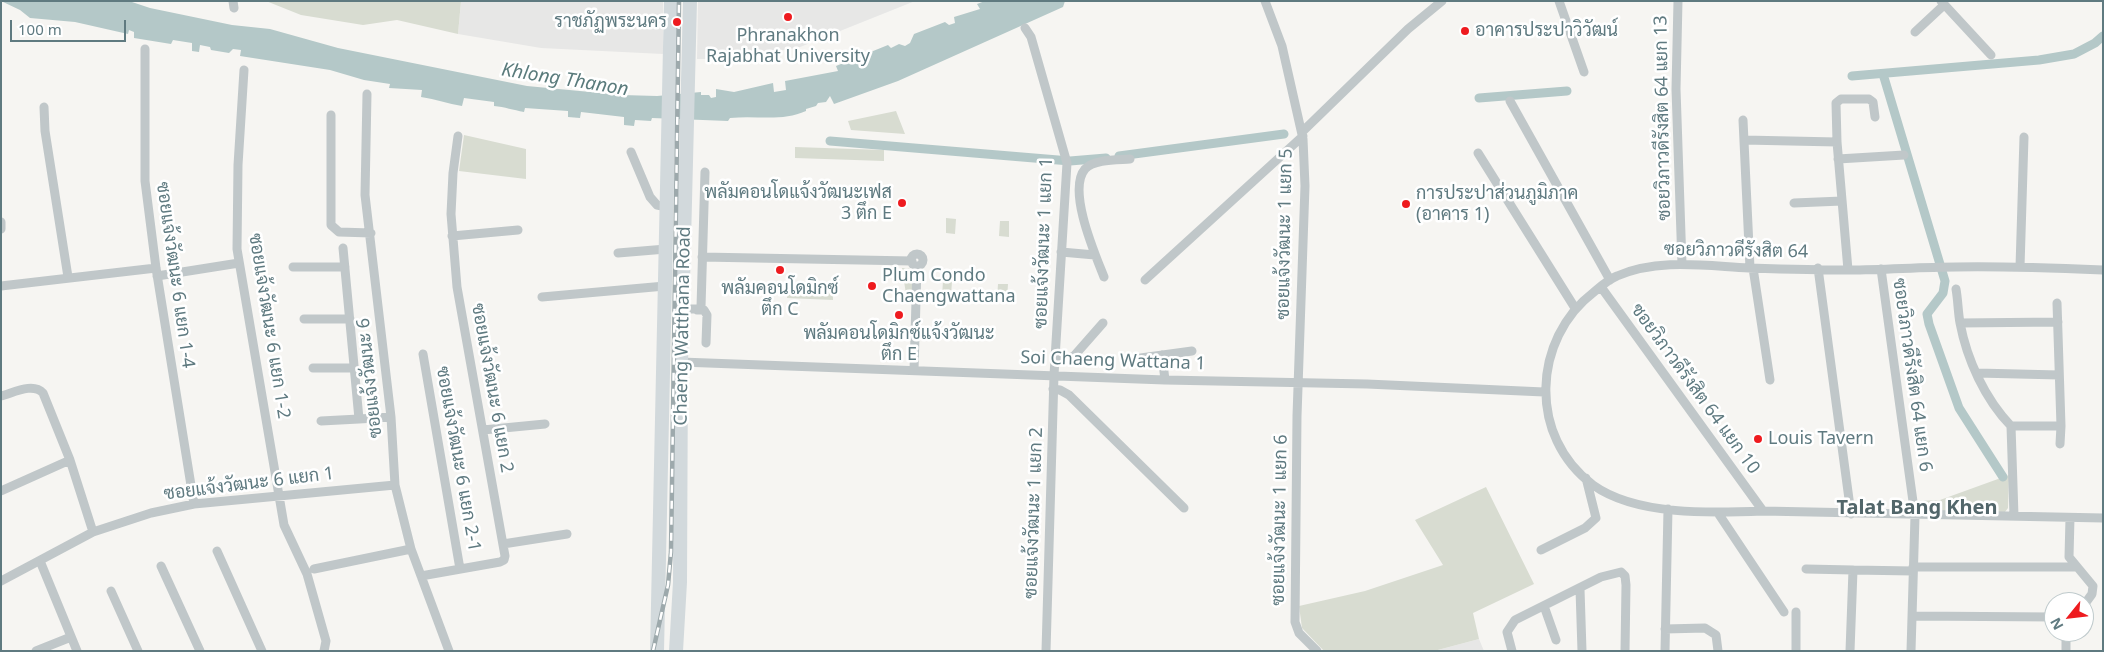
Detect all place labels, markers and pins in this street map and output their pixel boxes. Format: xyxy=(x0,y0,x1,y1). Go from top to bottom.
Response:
place label: ราชภัฏพระนคร xyxy=(554,11,667,33)
marker: Phranakhon Rajabhat University xyxy=(782,11,794,23)
marker: ราชภัฏพระนคร xyxy=(671,16,683,28)
place label: อาคารประปาวิวัฒน์ xyxy=(1475,20,1618,42)
place label: Phranakhon Rajabhat University xyxy=(706,25,870,68)
marker: อาคารประปาวิวัฒน์ xyxy=(1459,25,1471,37)
place label: พลัมคอนโดแจ้งวัฒนะเฟส 3 ตึก E xyxy=(704,182,892,224)
place label: การประปาส่วนภูมิภาค (อาคาร 1) xyxy=(1416,183,1578,225)
marker: พลัมคอนโดแจ้งวัฒนะเฟส 3 ตึก E xyxy=(896,197,908,209)
marker: การประปาส่วนภูมิภาค (อาคาร 1) xyxy=(1400,198,1412,210)
marker: พลัมคอนโดมิกซ์ ตึก C xyxy=(774,264,786,276)
place label: Plum Condo Chaengwattana xyxy=(882,265,1016,308)
place label: พลัมคอนโดมิกซ์ ตึก C xyxy=(721,278,839,320)
marker: Plum Condo Chaengwattana xyxy=(866,280,878,292)
marker: พลัมคอนโดมิกซ์แจ้งวัฒนะ ตึก E xyxy=(893,309,905,321)
place label: พลัมคอนโดมิกซ์แจ้งวัฒนะ ตึก E xyxy=(803,323,995,366)
place label: Louis Tavern xyxy=(1768,428,1874,450)
marker: Louis Tavern xyxy=(1752,433,1764,445)

